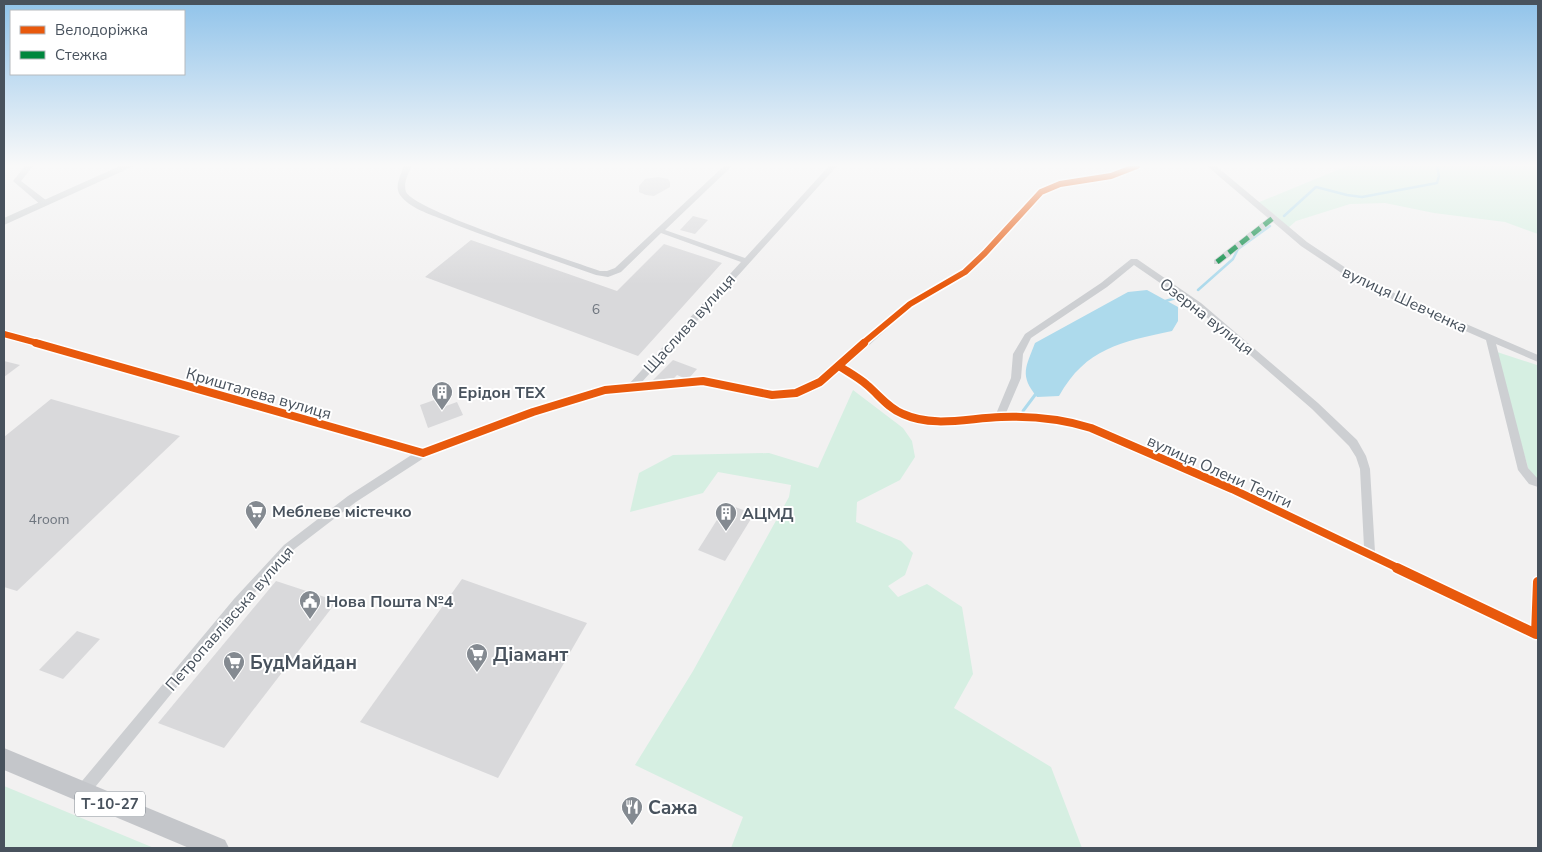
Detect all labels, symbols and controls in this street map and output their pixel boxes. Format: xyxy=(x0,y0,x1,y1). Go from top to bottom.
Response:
legend xyxy=(10,10,185,75)
text: Велодоріжка xyxy=(55,20,148,40)
text: Стежка xyxy=(55,45,108,65)
street label: вулиця Шевченка xyxy=(1338,261,1471,339)
street label: Щаслива вулиця xyxy=(639,269,740,378)
street label: Озерна вулиця xyxy=(1155,273,1258,361)
house number: 6 xyxy=(592,300,600,319)
street label: Кришталева вулиця xyxy=(183,363,334,425)
building icon: Ерідон ТЕХ xyxy=(430,380,454,411)
place label: Ерідон ТЕХ xyxy=(458,382,545,404)
street label: вулиця Олени Теліги xyxy=(1144,430,1296,514)
supermarket icon: Меблеве містечко xyxy=(244,499,268,530)
place label: Меблеве містечко xyxy=(272,501,412,523)
building icon: АЦМД xyxy=(714,501,738,532)
place label: АЦМД xyxy=(742,503,794,525)
house number: 4room xyxy=(29,510,69,529)
street label: Петропавлівська вулиця xyxy=(161,541,299,696)
public building icon: Нова Пошта №4 xyxy=(298,589,322,620)
place label: Нова Пошта №4 xyxy=(326,591,454,613)
supermarket icon: Діамант xyxy=(465,642,489,673)
place label: Діамант xyxy=(493,642,568,668)
supermarket icon: БудМайдан xyxy=(222,650,246,681)
place label: БудМайдан xyxy=(250,650,357,676)
road number: Т-10-27 xyxy=(75,792,145,816)
restaurant icon: Сажа xyxy=(620,795,644,826)
place label: Сажа xyxy=(648,795,698,821)

